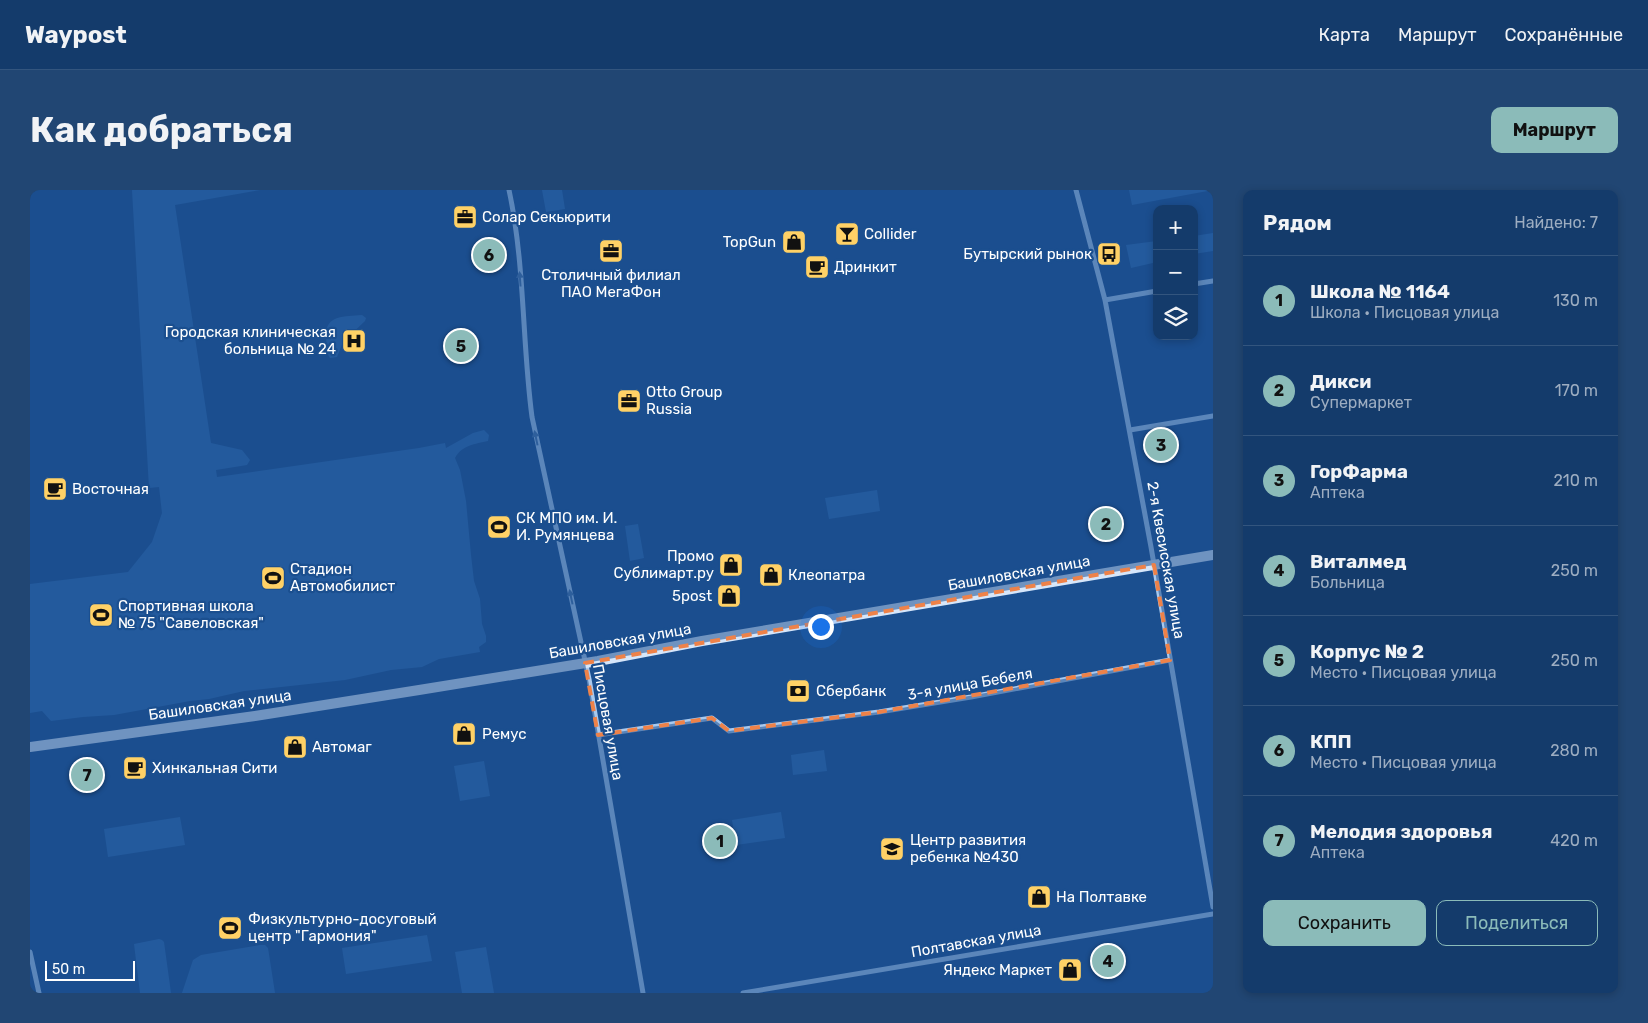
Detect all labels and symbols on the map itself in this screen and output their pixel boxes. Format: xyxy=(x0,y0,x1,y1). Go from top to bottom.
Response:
office icon: Солар Секьюрити xyxy=(452,204,478,230)
place label: Солар Секьюрити xyxy=(482,208,611,226)
bar icon: Collider xyxy=(834,221,860,247)
place label: Collider xyxy=(864,225,917,243)
shop icon: TopGun xyxy=(781,229,807,255)
place label: TopGun xyxy=(723,233,776,251)
pin: 6 xyxy=(473,236,505,274)
office icon: Столичный филиал ПАО МегаФон xyxy=(598,238,624,264)
bus stop icon: Бутырский рынок xyxy=(1096,241,1122,267)
place label: Бутырский рынок xyxy=(963,245,1092,263)
cafe icon: Дринкит xyxy=(804,254,830,280)
place label: Дринкит xyxy=(834,258,897,276)
place label: Столичный филиал ПАО МегаФон xyxy=(541,266,681,301)
one-way arrow xyxy=(516,271,524,287)
place label: Городская клиническая больница № 24 xyxy=(165,323,336,358)
pin: 5 xyxy=(445,327,477,365)
hospital icon: Городская клиническая больница № 24 xyxy=(341,328,367,354)
place label: Otto Group Russia xyxy=(646,383,723,418)
office icon: Otto Group Russia xyxy=(616,388,642,414)
pin: 3 xyxy=(1145,426,1177,464)
one-way arrow xyxy=(532,431,540,446)
cafe icon: Восточная xyxy=(42,476,68,502)
place label: Восточная xyxy=(72,480,149,498)
street label: 2-я Квесисская улица xyxy=(1143,480,1189,640)
pin: 2 xyxy=(1090,505,1122,543)
place label: СК МПО им. И. И. Румянцева xyxy=(516,509,617,544)
sports icon: СК МПО им. И. И. Румянцева xyxy=(486,514,512,540)
place label: Промо Сублимарт.ру xyxy=(613,547,714,582)
shop icon: Промо Сублимарт.ру xyxy=(718,552,744,578)
street label: Башиловская улица xyxy=(946,552,1092,594)
place label: Стадион Автомобилист xyxy=(290,560,396,595)
shop icon: Клеопатра xyxy=(758,562,784,588)
sports icon: Стадион Автомобилист xyxy=(260,565,286,591)
place label: Клеопатра xyxy=(788,566,865,584)
shop icon: 5post xyxy=(716,583,742,609)
place label: 5post xyxy=(672,587,712,605)
one-way arrow xyxy=(567,589,575,604)
place label: Спортивная школа № 75 "Савеловская" xyxy=(118,597,264,632)
sports icon: Спортивная школа № 75 "Савеловская" xyxy=(88,602,114,628)
your location xyxy=(808,614,834,640)
street label: Башиловская улица xyxy=(547,620,693,662)
street label: Писцовая улица xyxy=(589,662,627,782)
street label: 3-я улица Бебеля xyxy=(906,664,1034,704)
bank icon: Сбербанк xyxy=(785,678,811,704)
place label: Сбербанк xyxy=(816,682,886,700)
street label: Башиловская улица xyxy=(147,686,293,724)
shop icon: Ремус xyxy=(451,721,477,747)
place label: Ремус xyxy=(482,725,527,743)
shop icon: Автомаг xyxy=(282,734,308,760)
place label: Автомаг xyxy=(312,738,372,756)
cafe icon: Хинкальная Сити xyxy=(122,755,148,781)
pin: 7 xyxy=(71,756,103,794)
place label: Хинкальная Сити xyxy=(152,759,278,777)
pin: 1 xyxy=(704,822,736,860)
place label: Центр развития ребенка №430 xyxy=(910,831,1026,866)
school or university icon: Центр развития ребенка №430 xyxy=(879,836,905,862)
shop icon: На Полтавке xyxy=(1026,884,1052,910)
place label: На Полтавке xyxy=(1056,888,1147,906)
place label: Физкультурно-досуговый центр "Гармония" xyxy=(248,910,437,945)
sports icon: Физкультурно-досуговый центр "Гармония" xyxy=(217,915,243,941)
street label: Полтавская улица xyxy=(910,921,1042,961)
pin: 4 xyxy=(1092,942,1124,980)
shop icon: Яндекс Маркет xyxy=(1057,957,1083,983)
scale bar xyxy=(45,958,135,981)
place label: Яндекс Маркет xyxy=(943,961,1052,979)

